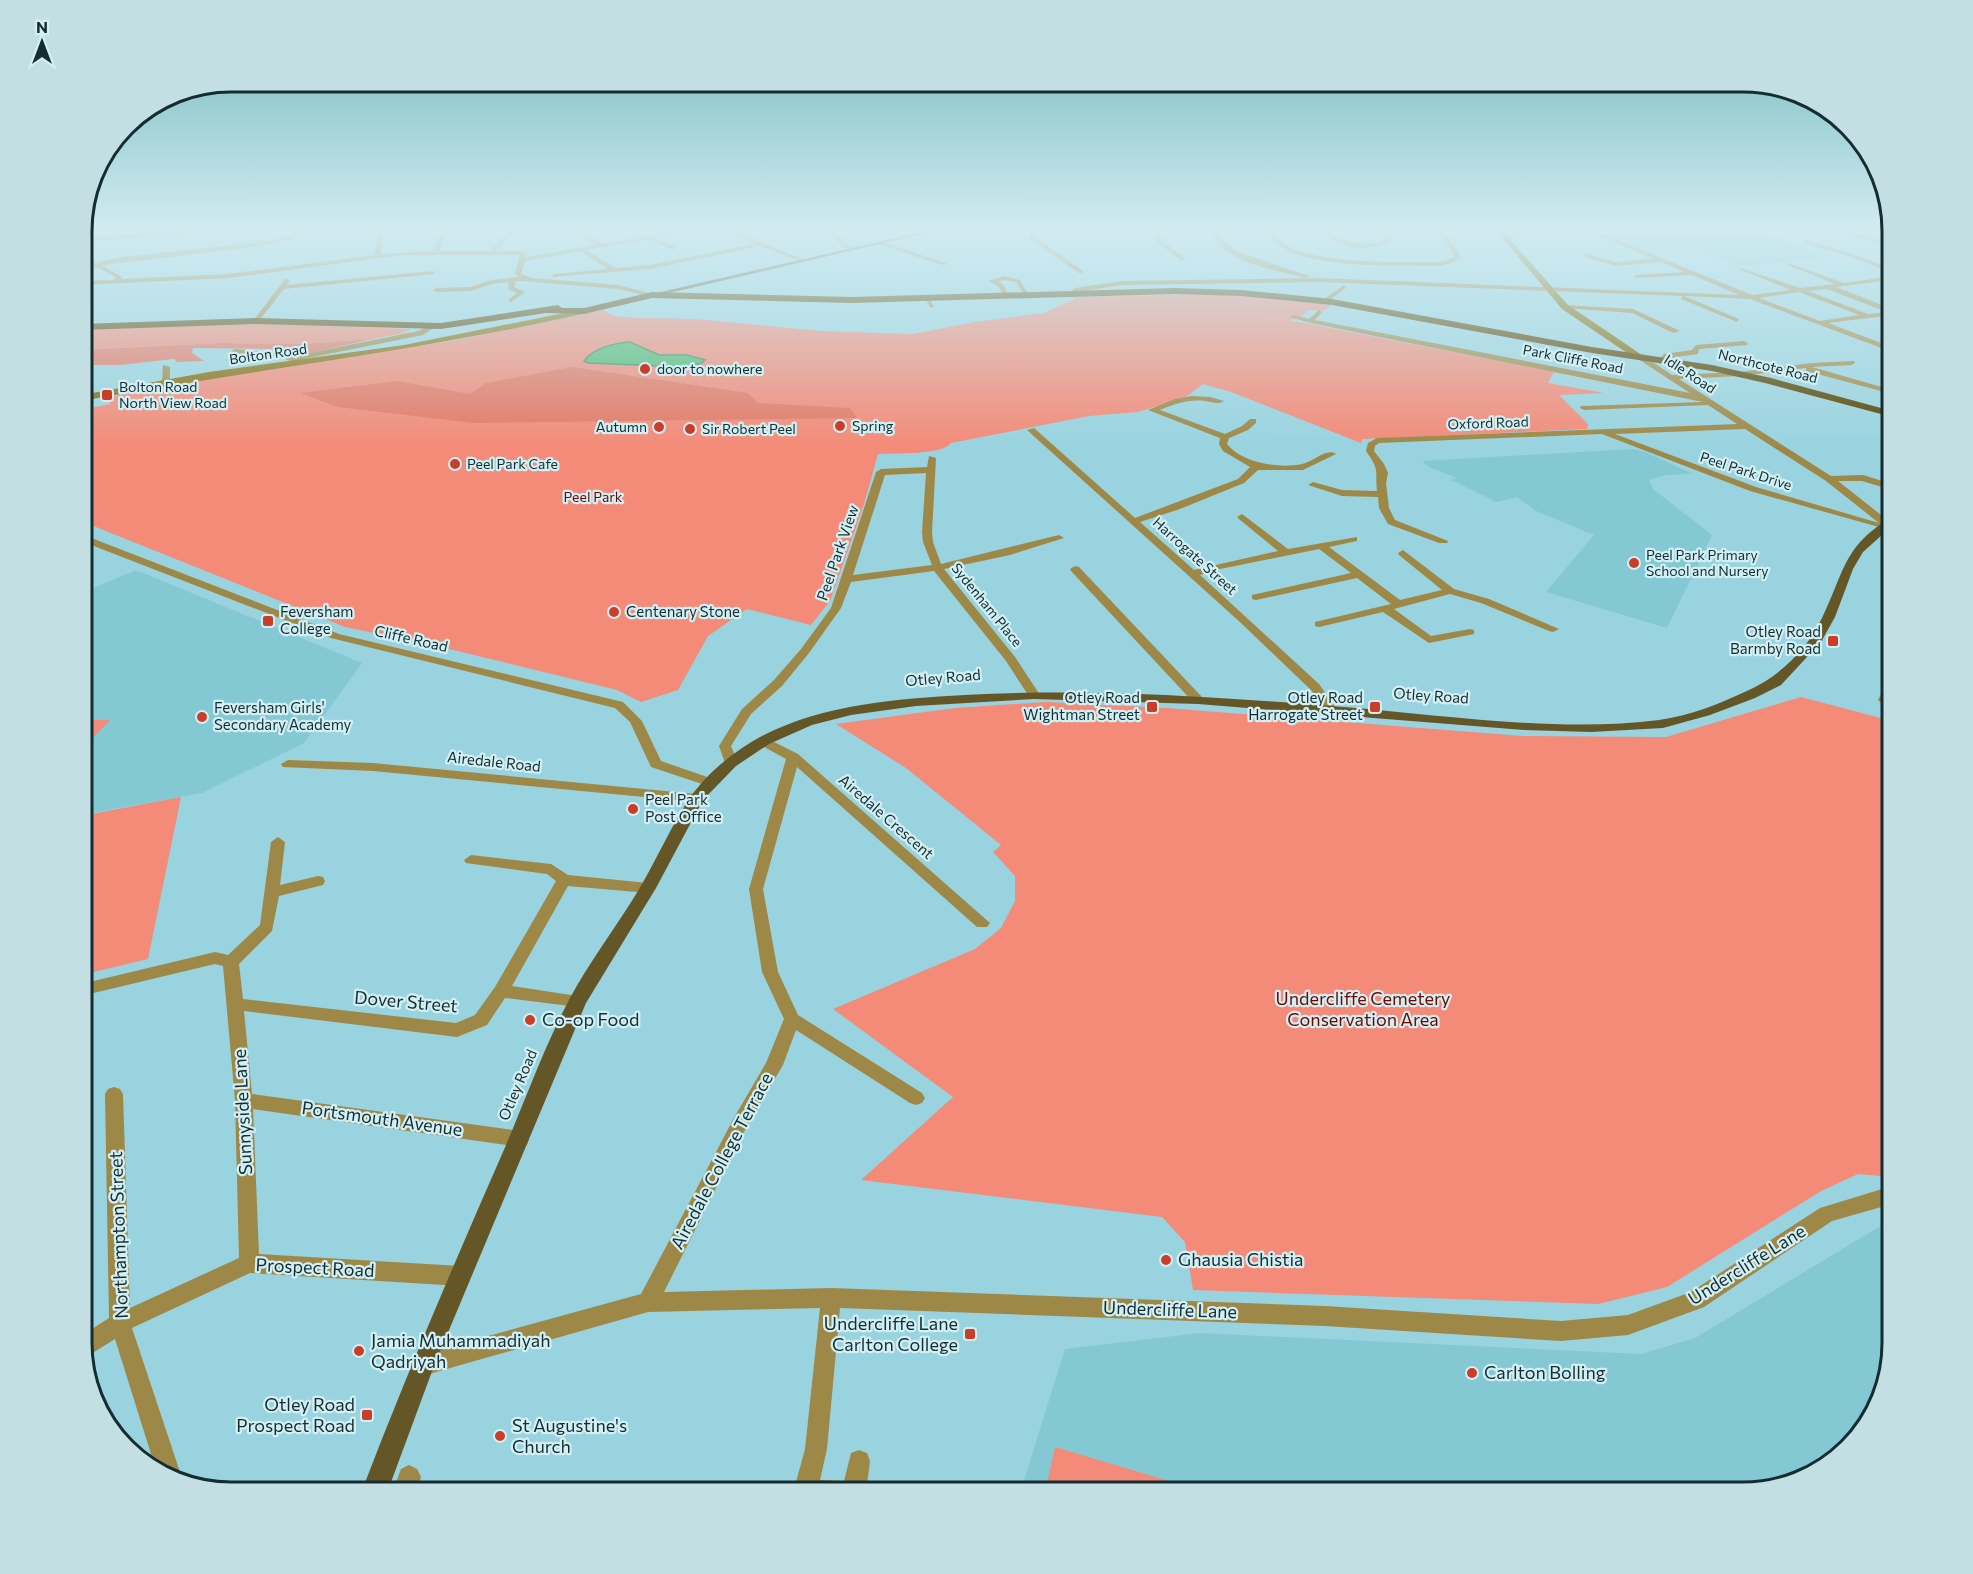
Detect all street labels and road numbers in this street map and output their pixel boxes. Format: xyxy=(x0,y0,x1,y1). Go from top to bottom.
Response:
street label: Bolton Road xyxy=(228,340,308,367)
street label: Park Cliffe Road xyxy=(1521,340,1625,377)
street label: Northcote Road xyxy=(1717,345,1820,386)
street label: Idle Road xyxy=(1661,351,1719,397)
street label: Oxford Road xyxy=(1447,413,1529,432)
street label: Peel Park Drive xyxy=(1698,448,1794,493)
street label: Peel Park View xyxy=(812,503,862,603)
street label: Harrogate Street xyxy=(1150,513,1241,598)
street label: Sydenham Place xyxy=(948,559,1026,650)
street label: Cliffe Road xyxy=(373,621,450,655)
street label: Otley Road xyxy=(904,665,981,689)
street label: Otley Road xyxy=(1393,683,1469,707)
street label: Airedale Road xyxy=(446,747,542,775)
street label: Airedale Crescent xyxy=(836,770,938,862)
street label: Dover Street xyxy=(354,986,459,1016)
street label: Otley Road xyxy=(494,1046,540,1123)
street label: Sunnyside Lane xyxy=(228,1049,256,1176)
street label: Airedale College Terrace xyxy=(665,1069,777,1253)
street label: Portsmouth Avenue xyxy=(300,1096,464,1140)
street label: Northampton Street xyxy=(104,1151,132,1319)
street label: Undercliffe Lane xyxy=(1684,1219,1809,1309)
street label: Prospect Road xyxy=(255,1253,375,1281)
street label: Undercliffe Lane xyxy=(1103,1296,1237,1322)

